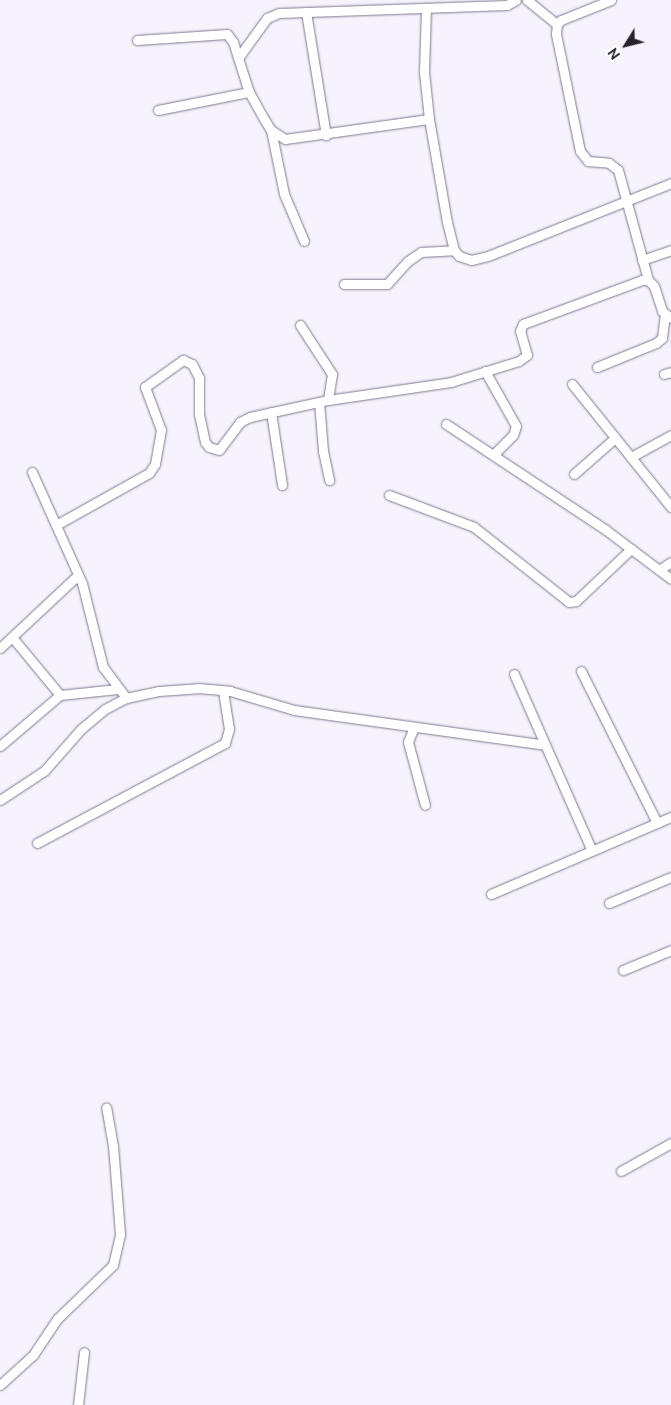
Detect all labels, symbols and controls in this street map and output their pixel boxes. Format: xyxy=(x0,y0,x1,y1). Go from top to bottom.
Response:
north arrow xyxy=(601,20,651,70)
text: N xyxy=(604,45,623,63)

